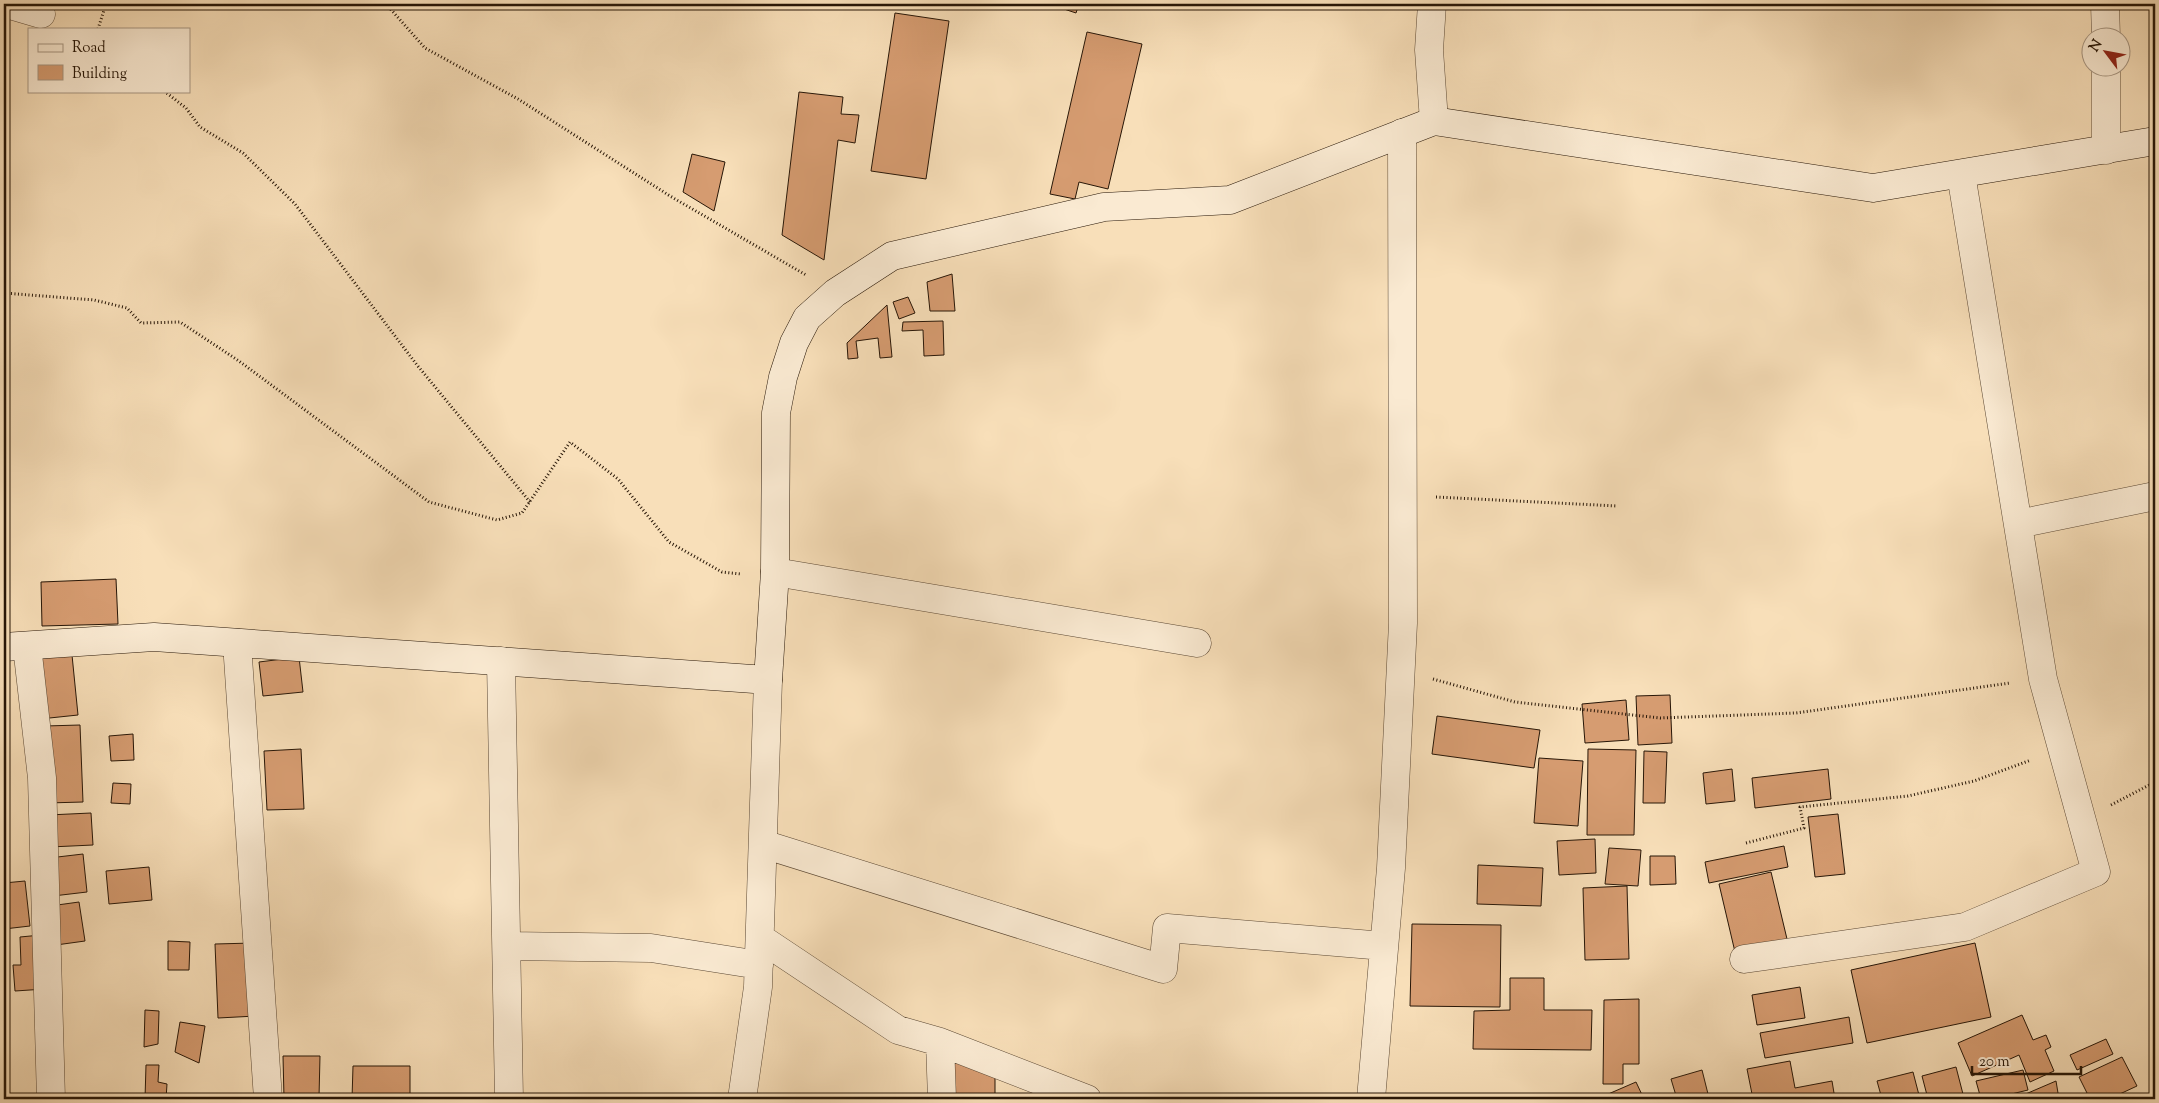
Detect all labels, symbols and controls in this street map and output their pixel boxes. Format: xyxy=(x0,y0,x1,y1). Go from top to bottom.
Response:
legend xyxy=(28,28,190,92)
north arrow xyxy=(2082,28,2132,78)
text: N xyxy=(2085,36,2108,56)
text: Road xyxy=(72,38,106,59)
text: Building xyxy=(72,64,127,85)
scale bar xyxy=(1972,1043,2080,1075)
text: 20 m xyxy=(1979,1052,2010,1073)

